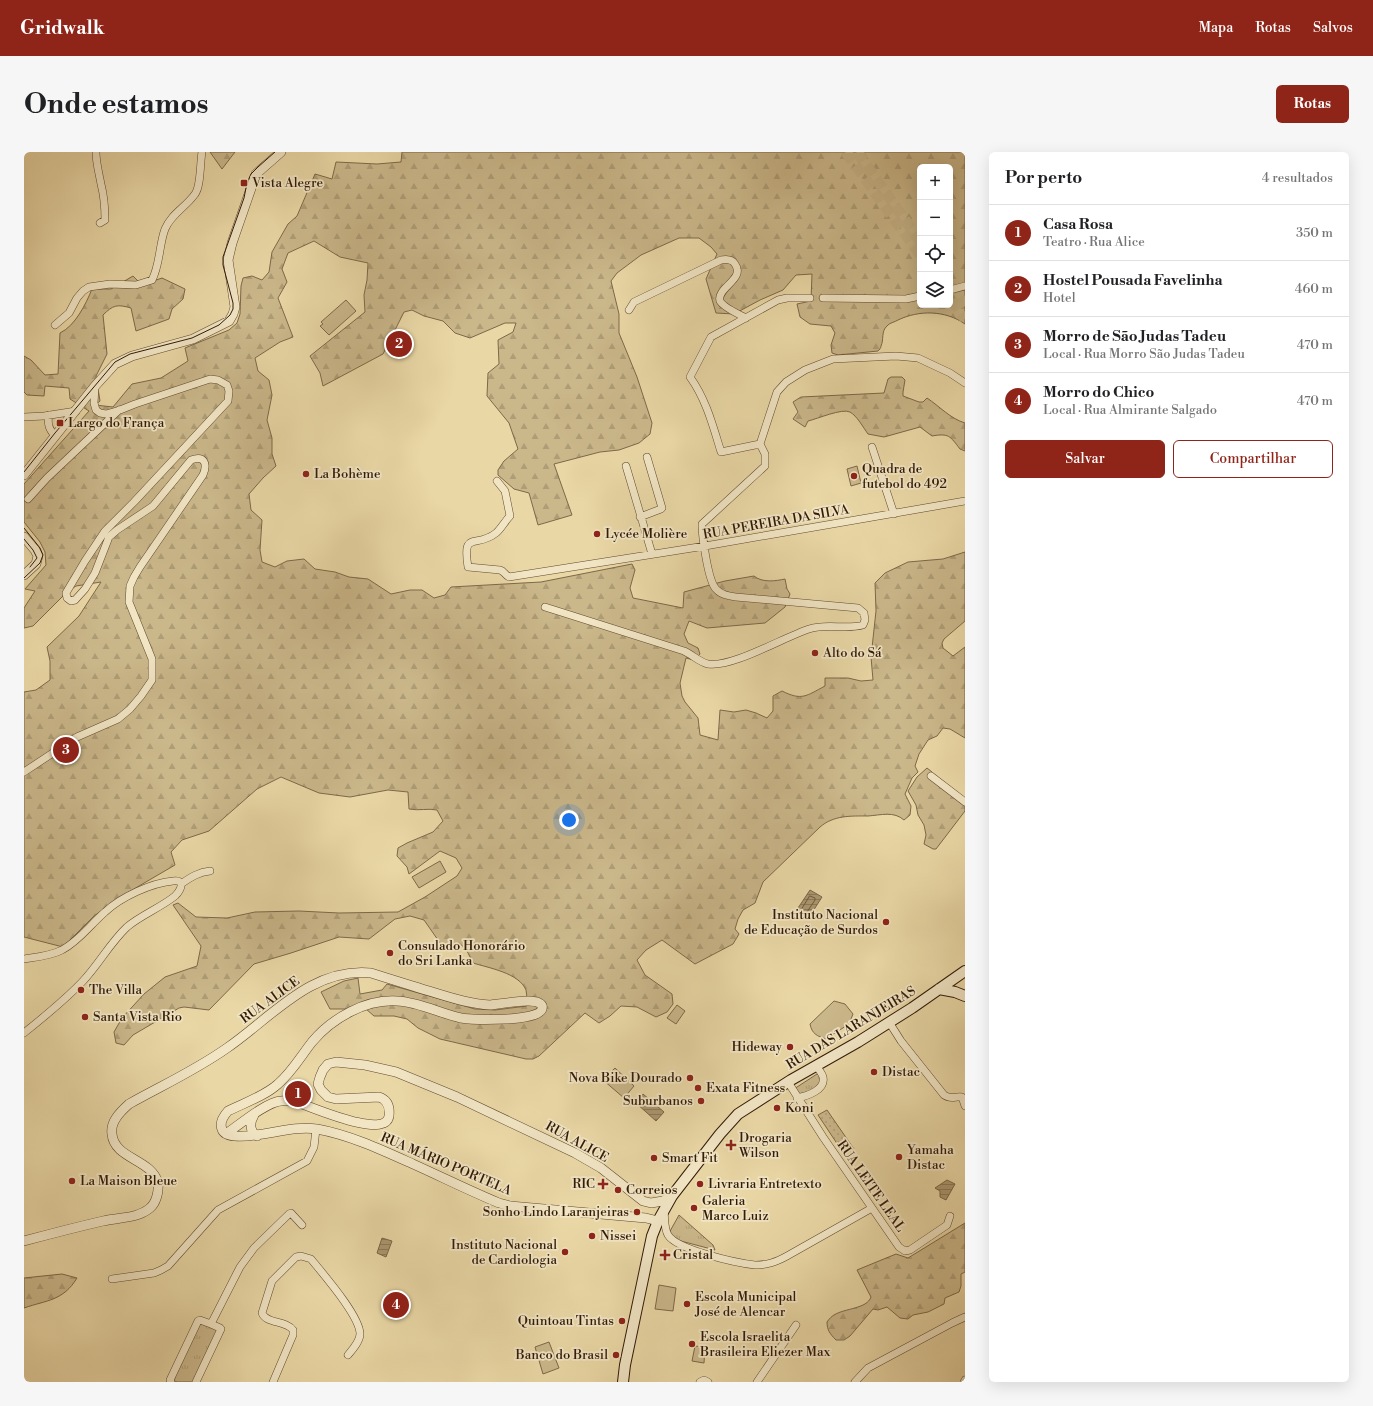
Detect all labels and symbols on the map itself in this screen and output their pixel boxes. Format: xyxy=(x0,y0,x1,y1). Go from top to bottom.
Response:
place label: Vista Alegre xyxy=(251,175,324,191)
marker: Vista Alegre xyxy=(239,178,249,188)
pin: 2 xyxy=(386,329,412,359)
place label: Largo do França xyxy=(68,415,165,431)
marker: Largo do França xyxy=(55,418,65,428)
place label: Quadra de futebol do 492 xyxy=(862,461,947,492)
place label: La Bohème xyxy=(314,466,381,482)
marker: La Bohème xyxy=(301,469,311,479)
marker: Quadra de futebol do 492 xyxy=(849,471,859,481)
street label: RUA PEREIRA DA SILVA xyxy=(702,501,851,543)
place label: Lycée Molière xyxy=(605,526,688,542)
marker: Lycée Molière xyxy=(592,529,602,539)
place label: Alto do Sá xyxy=(822,645,882,661)
marker: Alto do Sá xyxy=(810,648,820,658)
pin: 3 xyxy=(53,735,79,765)
your location xyxy=(559,810,579,830)
place label: Instituto Nacional de Educação de Surdos xyxy=(744,907,878,938)
marker: Instituto Nacional de Educação de Surdos xyxy=(881,917,891,927)
place label: Consulado Honorário do Sri Lanka xyxy=(398,938,525,969)
marker: Consulado Honorário do Sri Lanka xyxy=(385,948,395,958)
street label: RUA ALICE xyxy=(237,973,303,1027)
place label: The Villa xyxy=(89,982,142,998)
street label: RUA DAS LARANJEIRAS xyxy=(783,983,919,1073)
marker: The Villa xyxy=(76,985,86,995)
place label: Santa Vista Rio xyxy=(93,1009,182,1025)
marker: Santa Vista Rio xyxy=(80,1012,90,1022)
place label: Hideway xyxy=(732,1039,783,1055)
marker: Hideway xyxy=(785,1042,795,1052)
place label: Distac xyxy=(882,1064,921,1080)
marker: Distac xyxy=(869,1067,879,1077)
place label: Nova Bike Dourado xyxy=(569,1070,682,1086)
marker: Nova Bike Dourado xyxy=(685,1073,695,1083)
pin: 1 xyxy=(285,1079,311,1109)
place label: Exata Fitness xyxy=(706,1080,786,1096)
marker: Exata Fitness xyxy=(693,1083,703,1093)
place label: Suburbanos xyxy=(623,1093,693,1109)
marker: Suburbanos xyxy=(696,1096,706,1106)
place label: Koni xyxy=(785,1100,814,1116)
marker: Koni xyxy=(772,1103,782,1113)
street label: RUA ALICE xyxy=(543,1118,611,1166)
street label: RUA MÁRIO PORTELA xyxy=(378,1128,515,1199)
place label: Drogaria Wilson xyxy=(738,1130,792,1161)
street label: RUA LEITE LEAL xyxy=(834,1137,909,1235)
marker: Drogaria Wilson xyxy=(726,1140,736,1150)
place label: Yamaha Distac xyxy=(906,1142,954,1173)
place label: Smart Fit xyxy=(662,1150,718,1166)
marker: Yamaha Distac xyxy=(894,1152,904,1162)
marker: Smart Fit xyxy=(649,1153,659,1163)
place label: La Maison Bleue xyxy=(80,1173,178,1189)
marker: La Maison Bleue xyxy=(67,1176,77,1186)
place label: RIC xyxy=(572,1176,595,1192)
place label: Livraria Entretexto xyxy=(708,1176,822,1192)
marker: RIC xyxy=(598,1179,608,1189)
marker: Livraria Entretexto xyxy=(695,1179,705,1189)
place label: Correios xyxy=(626,1182,678,1198)
marker: Correios xyxy=(613,1185,623,1195)
place label: Galeria Marco Luiz xyxy=(702,1193,769,1224)
marker: Galeria Marco Luiz xyxy=(689,1203,699,1213)
place label: Sonho Lindo Laranjeiras xyxy=(483,1204,629,1220)
marker: Sonho Lindo Laranjeiras xyxy=(632,1207,642,1217)
place label: Nissei xyxy=(600,1228,636,1244)
marker: Nissei xyxy=(587,1231,597,1241)
place label: Instituto Nacional de Cardiologia xyxy=(451,1237,557,1268)
marker: Instituto Nacional de Cardiologia xyxy=(560,1247,570,1257)
place label: Cristal xyxy=(673,1247,713,1263)
marker: Cristal xyxy=(660,1250,670,1260)
place label: Escola Municipal José de Alencar xyxy=(694,1289,797,1320)
pin: 4 xyxy=(383,1290,409,1320)
marker: Escola Municipal José de Alencar xyxy=(682,1299,692,1309)
place label: Quintoau Tintas xyxy=(518,1313,614,1329)
marker: Quintoau Tintas xyxy=(617,1316,627,1326)
place label: Escola Israelita Brasileira Eliezer Max xyxy=(699,1329,831,1360)
marker: Escola Israelita Brasileira Eliezer Max xyxy=(687,1339,697,1349)
place label: Banco do Brasil xyxy=(515,1347,608,1363)
marker: Banco do Brasil xyxy=(611,1350,621,1360)

